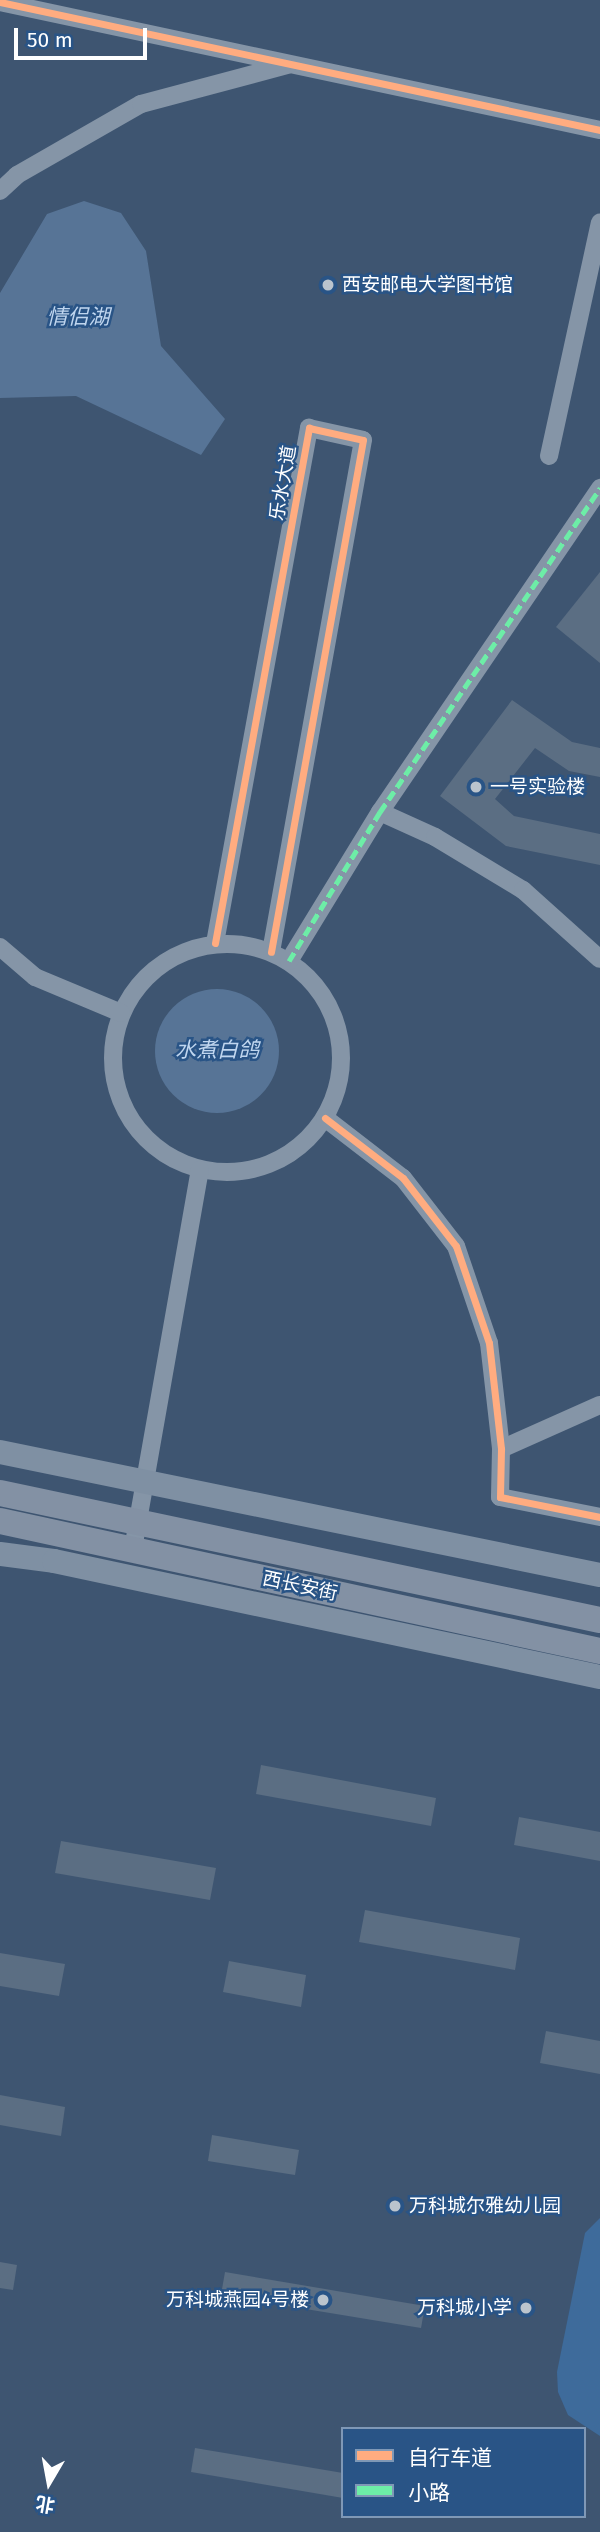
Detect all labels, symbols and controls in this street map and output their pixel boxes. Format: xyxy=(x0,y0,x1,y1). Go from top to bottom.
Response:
scale bar xyxy=(18,14,150,58)
text: 50 m xyxy=(27,27,73,53)
place label: 西安邮电大学图书馆 xyxy=(342,274,513,296)
marker: 西安邮电大学图书馆 xyxy=(320,277,336,293)
water label: 情侣湖 xyxy=(47,304,109,330)
street label: 乐水大道 xyxy=(265,444,301,522)
place label: 一号实验楼 xyxy=(490,776,585,798)
marker: 一号实验楼 xyxy=(468,779,484,795)
water label: 水煮白鸽 xyxy=(175,1037,259,1063)
street label: 西长安街 xyxy=(260,1567,340,1605)
place label: 万科城尔雅幼儿园 xyxy=(409,2195,561,2217)
marker: 万科城尔雅幼儿园 xyxy=(387,2198,403,2214)
place label: 万科城燕园4号楼 xyxy=(166,2289,309,2311)
marker: 万科城燕园4号楼 xyxy=(315,2292,331,2308)
place label: 万科城小学 xyxy=(417,2297,512,2319)
marker: 万科城小学 xyxy=(518,2300,534,2316)
legend xyxy=(341,2427,586,2518)
text: 自行车道 xyxy=(408,2445,492,2471)
north arrow xyxy=(14,2448,84,2518)
text: 小路 xyxy=(408,2480,450,2506)
text: 北 xyxy=(34,2491,57,2517)

